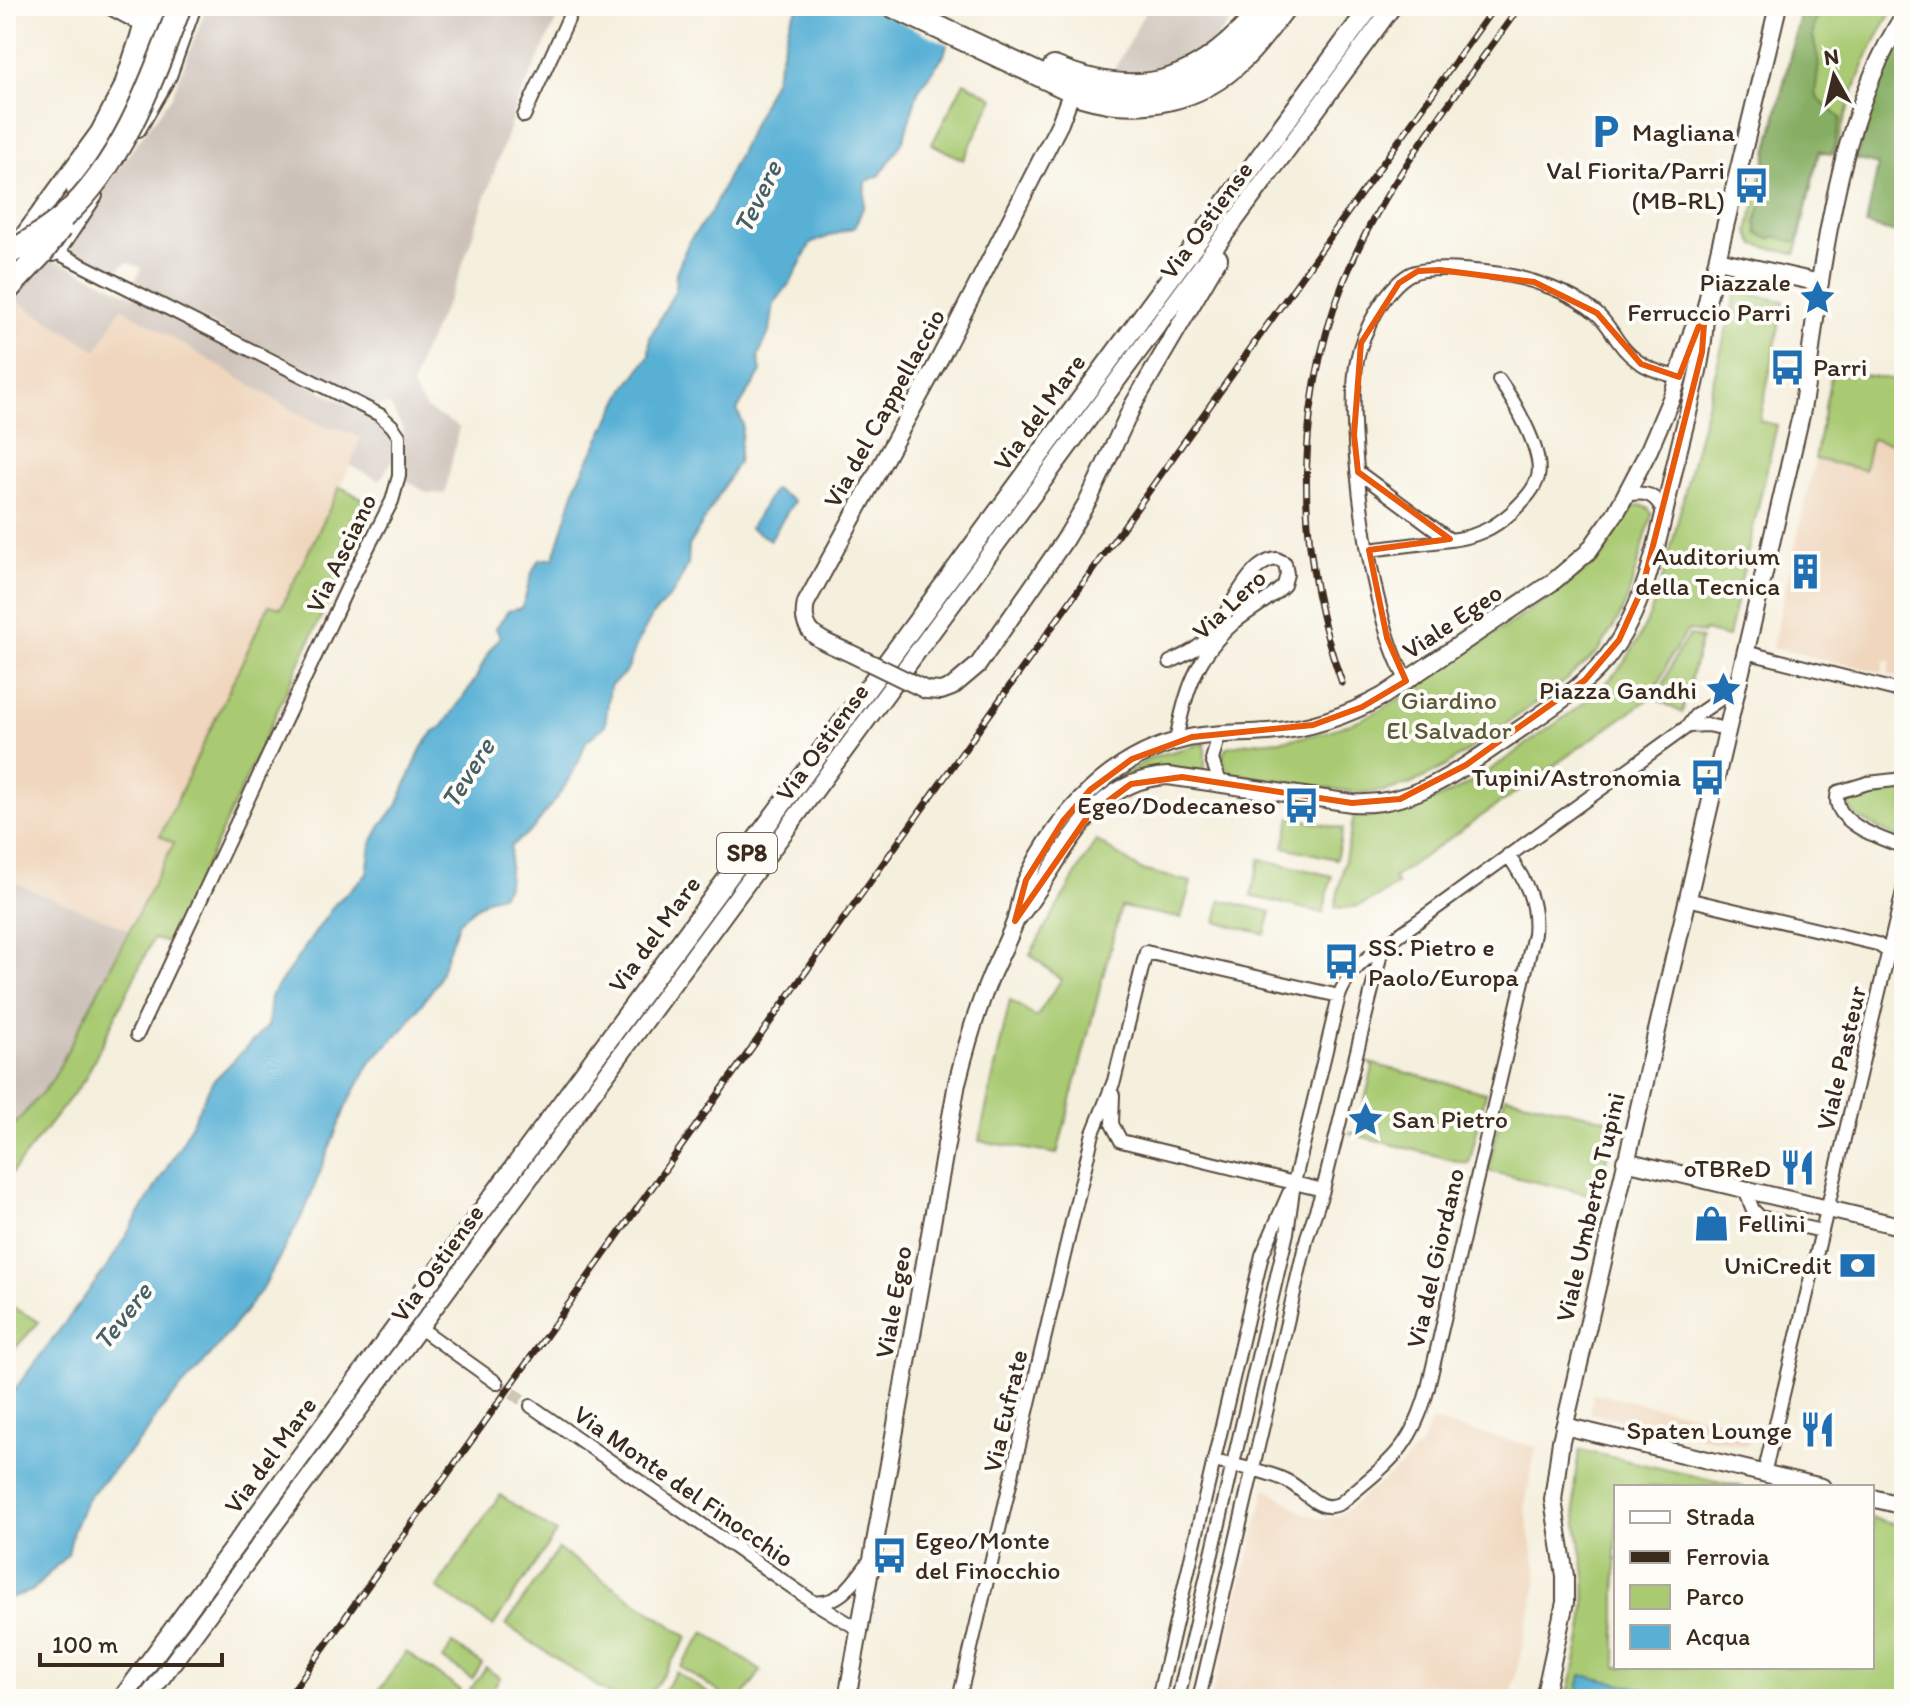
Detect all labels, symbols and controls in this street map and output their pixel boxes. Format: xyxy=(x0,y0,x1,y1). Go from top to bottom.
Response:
north arrow xyxy=(1794,36,1874,116)
text: N xyxy=(1822,42,1841,71)
parking icon: Magliana xyxy=(1587,113,1625,151)
place label: Magliana xyxy=(1632,116,1736,148)
water label: Tevere xyxy=(725,154,790,239)
place label: Val Fiorita/Parri (MB-RL) xyxy=(1546,154,1725,216)
street label: Via Ostiense xyxy=(1152,155,1260,285)
bus stop icon: Val Fiorita/Parri (MB-RL) xyxy=(1732,166,1770,204)
place label: Piazzale Ferruccio Parri xyxy=(1627,266,1791,328)
place icon: Piazzale Ferruccio Parri xyxy=(1798,278,1836,316)
street label: Via del Cappellaccio xyxy=(816,303,952,513)
street label: Via del Mare xyxy=(986,347,1092,477)
bus stop icon: Parri xyxy=(1768,348,1806,386)
place label: Parri xyxy=(1813,351,1867,383)
street label: Via Asciano xyxy=(298,488,384,618)
place label: Auditorium della Tecnica xyxy=(1635,540,1780,602)
building icon: Auditorium della Tecnica xyxy=(1787,552,1825,590)
street label: Via Lero xyxy=(1185,562,1273,646)
street label: Viale Egeo xyxy=(1396,576,1508,666)
place icon: Piazza Gandhi xyxy=(1704,671,1742,709)
place label: Piazza Gandhi xyxy=(1539,674,1697,706)
street label: Via Ostiense xyxy=(768,677,876,807)
park label: Giardino El Salvador xyxy=(1386,684,1512,746)
water label: Tevere xyxy=(432,730,503,814)
bus stop icon: Tupini/Astronomia xyxy=(1688,758,1726,796)
place label: Tupini/Astronomia xyxy=(1472,761,1681,793)
bus stop icon: Egeo/Dodecaneso xyxy=(1283,786,1321,824)
place label: Egeo/Dodecaneso xyxy=(1077,789,1276,821)
road number: SP8 xyxy=(717,833,777,873)
street label: Via del Mare xyxy=(601,869,707,999)
place label: SS. Pietro e Paolo/Europa xyxy=(1368,931,1519,993)
bus stop icon: SS. Pietro e Paolo/Europa xyxy=(1323,943,1361,981)
street label: Viale Pasteur xyxy=(1809,982,1873,1133)
street label: Viale Umberto Tupini xyxy=(1548,1089,1632,1325)
place icon: San Pietro xyxy=(1347,1100,1385,1138)
place label: San Pietro xyxy=(1392,1103,1508,1135)
restaurant icon: oTBReD xyxy=(1778,1149,1816,1187)
place label: oTBReD xyxy=(1683,1152,1771,1184)
street label: Via del Giordano xyxy=(1399,1165,1471,1351)
street label: Via Ostiense xyxy=(383,1198,491,1328)
shop icon: Fellini xyxy=(1693,1204,1731,1242)
place label: Fellini xyxy=(1738,1207,1806,1239)
street label: Viale Egeo xyxy=(867,1243,919,1361)
bank icon: UniCredit xyxy=(1839,1246,1877,1284)
place label: UniCredit xyxy=(1724,1249,1832,1281)
water label: Tevere xyxy=(85,1274,160,1357)
street label: Via Eufrate xyxy=(975,1347,1035,1475)
street label: Via del Mare xyxy=(217,1390,323,1520)
street label: Via Monte del Finocchio xyxy=(568,1398,800,1574)
restaurant icon: Spaten Lounge xyxy=(1799,1411,1837,1449)
place label: Spaten Lounge xyxy=(1626,1414,1792,1446)
legend xyxy=(1614,1485,1874,1669)
text: Strada xyxy=(1686,1502,1755,1531)
place label: Egeo/Monte del Finocchio xyxy=(915,1524,1061,1586)
bus stop icon: Egeo/Monte del Finocchio xyxy=(870,1536,908,1574)
text: Ferrovia xyxy=(1686,1542,1770,1571)
text: Parco xyxy=(1686,1582,1744,1611)
scale bar xyxy=(40,1617,222,1667)
text: Acqua xyxy=(1686,1622,1750,1651)
text: 100 m xyxy=(52,1630,118,1659)

